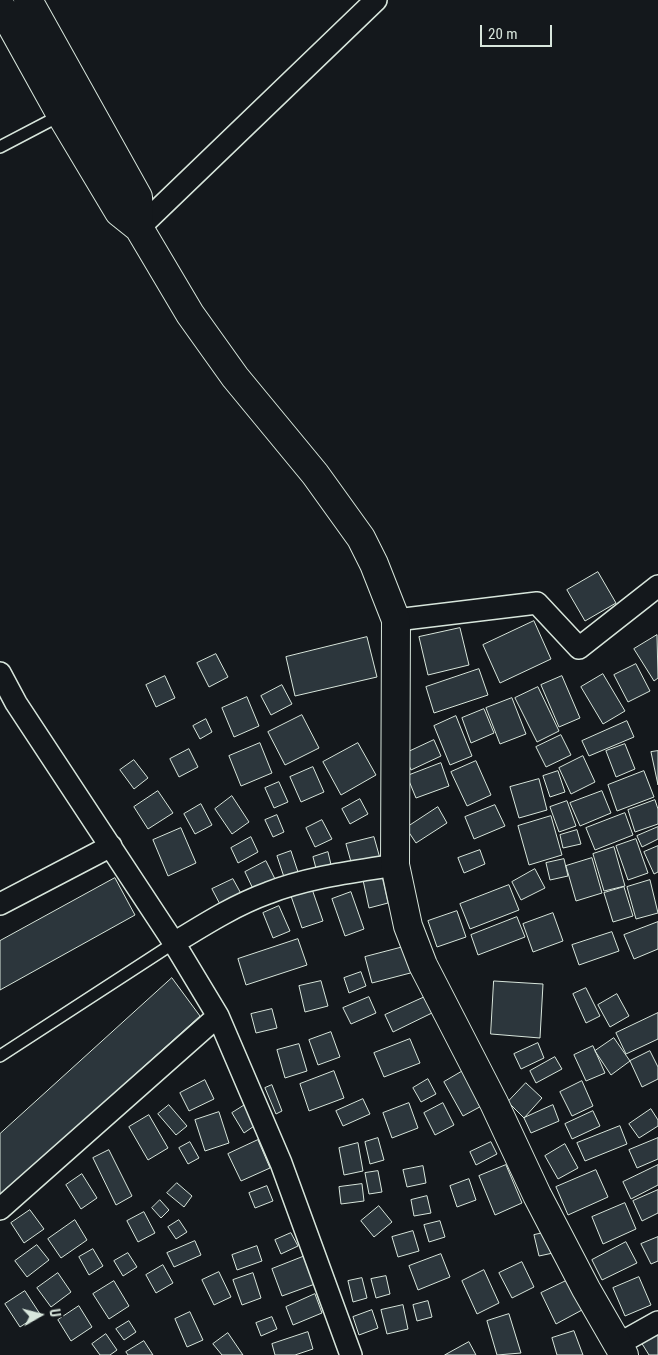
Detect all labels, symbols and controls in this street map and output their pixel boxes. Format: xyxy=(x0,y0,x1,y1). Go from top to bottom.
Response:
scale bar xyxy=(483,15,556,47)
text: 20 m xyxy=(488,25,518,43)
north arrow xyxy=(15,1290,65,1340)
text: U xyxy=(46,1308,63,1318)

